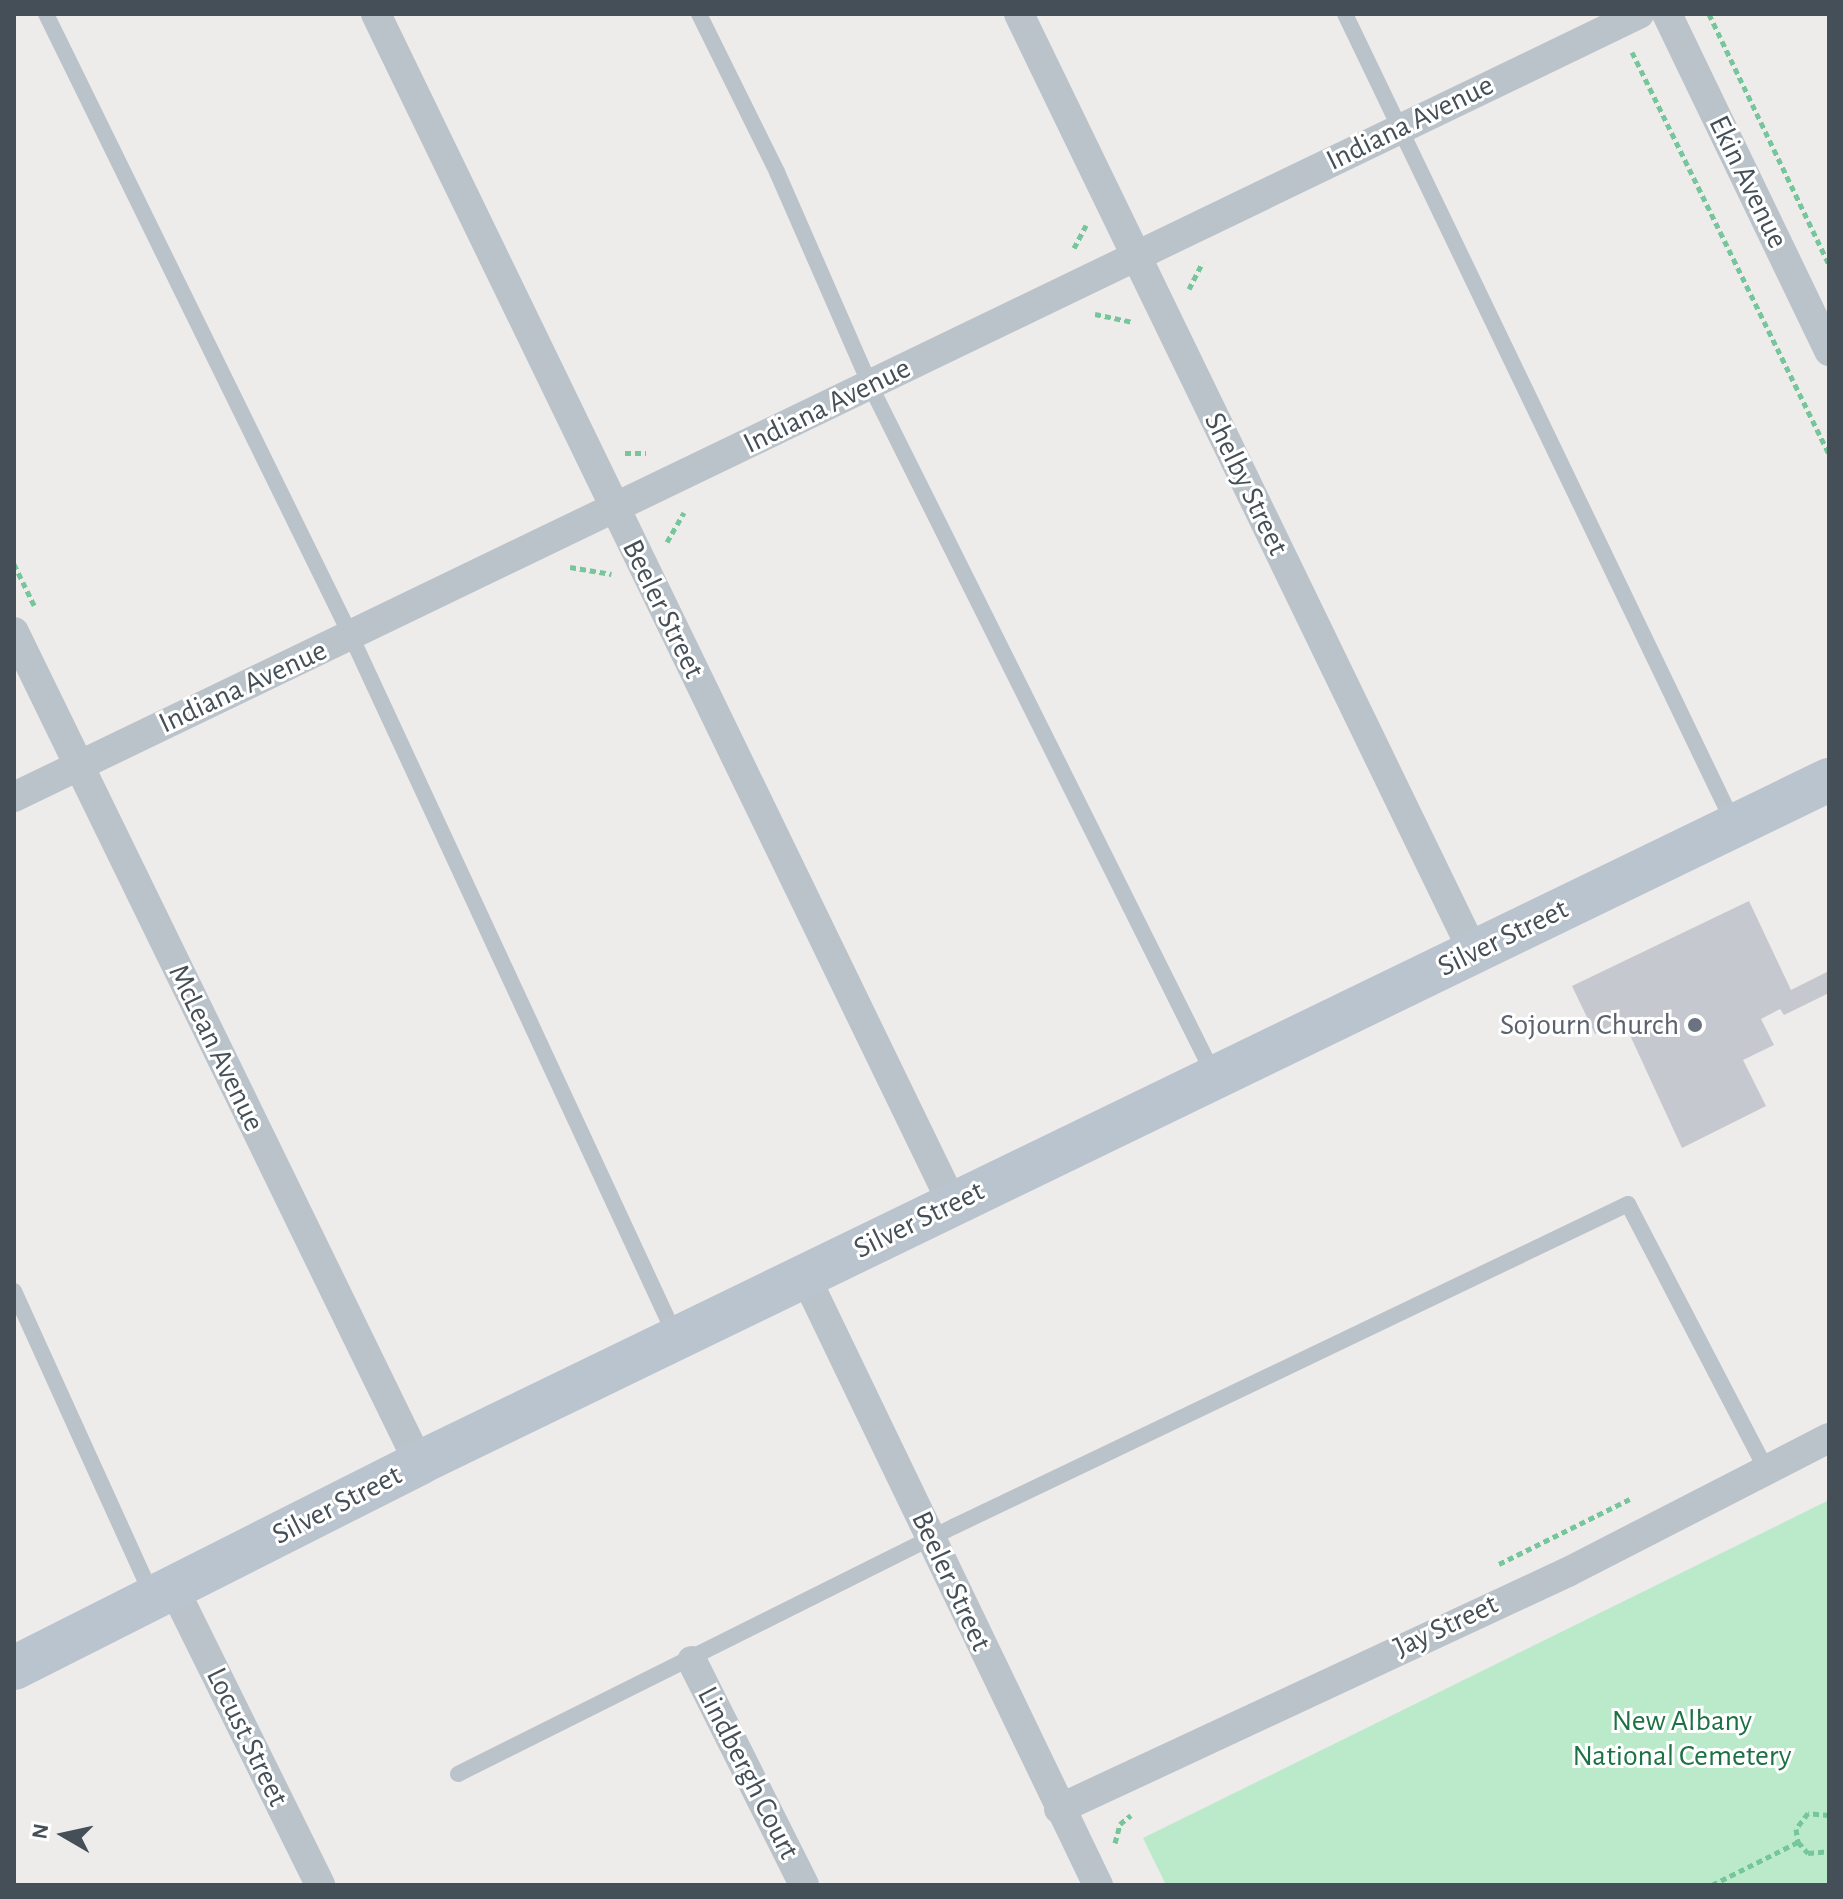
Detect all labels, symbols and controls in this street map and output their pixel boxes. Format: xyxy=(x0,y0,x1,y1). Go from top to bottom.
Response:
street label: Indiana Avenue xyxy=(1321,67,1499,179)
street label: Ekin Avenue xyxy=(1700,110,1796,254)
street label: Indiana Avenue xyxy=(738,350,916,462)
street label: Shelby Street xyxy=(1196,407,1296,561)
street label: Beeler Street xyxy=(614,534,712,684)
street label: Indiana Avenue xyxy=(153,632,333,742)
street label: Silver Street xyxy=(1432,891,1574,985)
street label: McLean Avenue xyxy=(160,959,272,1137)
place label: Sojourn Church xyxy=(1500,1007,1679,1043)
marker: Sojourn Church xyxy=(1686,1016,1704,1034)
street label: Silver Street xyxy=(848,1173,990,1267)
street label: Silver Street xyxy=(266,1457,408,1553)
street label: Beeler Street xyxy=(903,1505,999,1657)
street label: Jay Street xyxy=(1388,1586,1504,1666)
street label: Locust Street xyxy=(198,1662,296,1812)
street label: Lindbergh Court xyxy=(689,1681,807,1865)
park label: New Albany National Cemetery xyxy=(1572,1703,1792,1774)
north arrow xyxy=(24,1795,104,1875)
text: N xyxy=(28,1822,52,1841)

